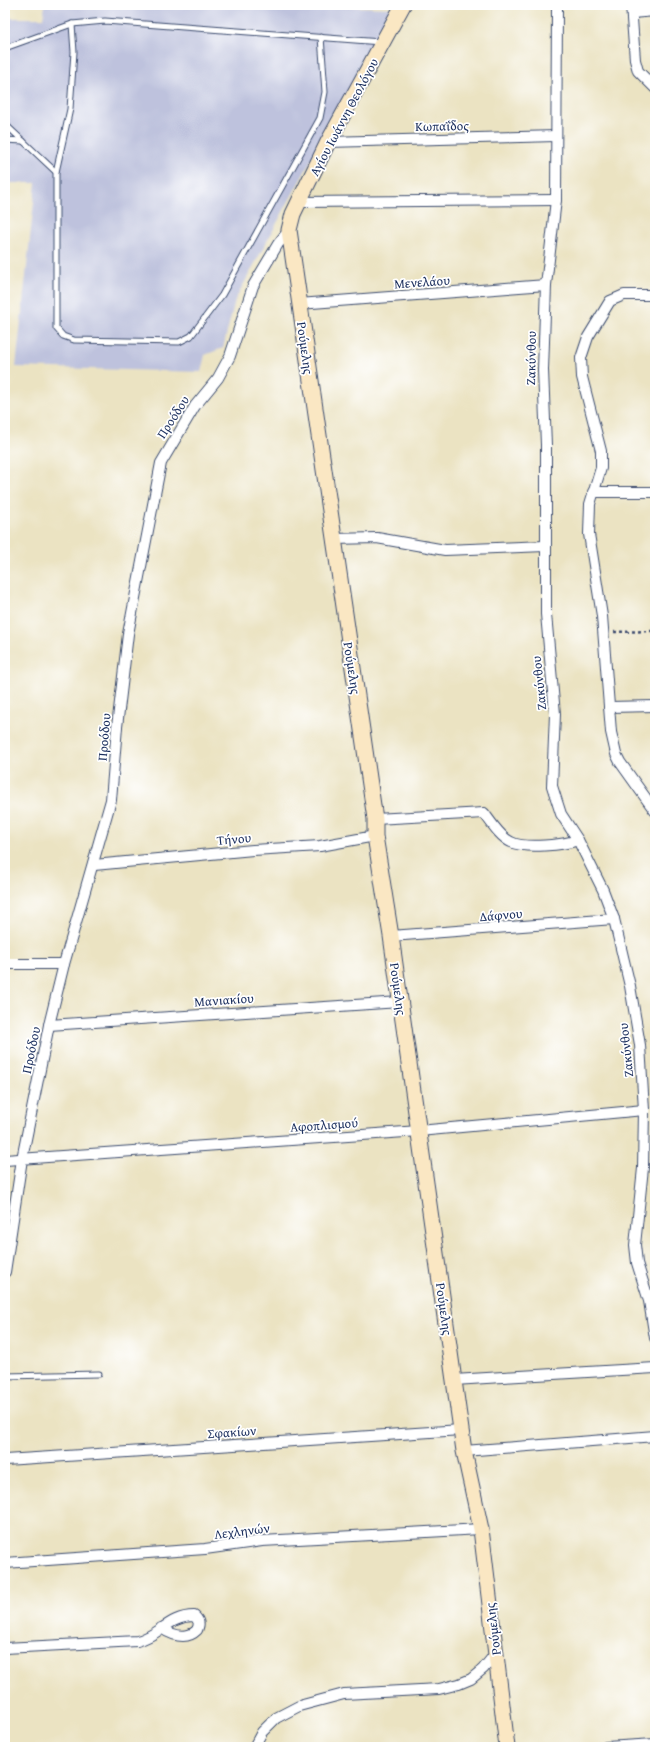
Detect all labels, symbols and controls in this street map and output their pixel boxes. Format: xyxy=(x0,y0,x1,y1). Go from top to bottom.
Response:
street label: Αγίου Ιωάννη Θεολόγου xyxy=(305,55,383,179)
street label: Κωπαΐδος xyxy=(415,116,469,136)
street label: Μενελάου xyxy=(393,271,451,293)
street label: Ρούμελης xyxy=(292,321,318,376)
street label: Ζακύνθου xyxy=(521,330,541,385)
street label: Προόδου xyxy=(152,392,194,442)
street label: Ρούμελης xyxy=(339,641,366,696)
street label: Ζακύνθου xyxy=(527,655,551,711)
street label: Προόδου xyxy=(92,712,116,762)
street label: Τήνου xyxy=(216,828,252,850)
street label: Δάφνου xyxy=(479,904,524,926)
street label: Ρούμελης xyxy=(385,962,411,1017)
street label: Μανιακίου xyxy=(194,988,255,1012)
street label: Ζακύνθου xyxy=(614,1022,638,1078)
street label: Προόδου xyxy=(17,1024,45,1075)
street label: Αφοπλισμού xyxy=(290,1113,359,1137)
street label: Ρούμελης xyxy=(431,1282,457,1337)
street label: Σφακίων xyxy=(207,1421,257,1443)
street label: Λεχληνών xyxy=(213,1518,271,1544)
street label: Ρούμελης xyxy=(480,1601,506,1656)

